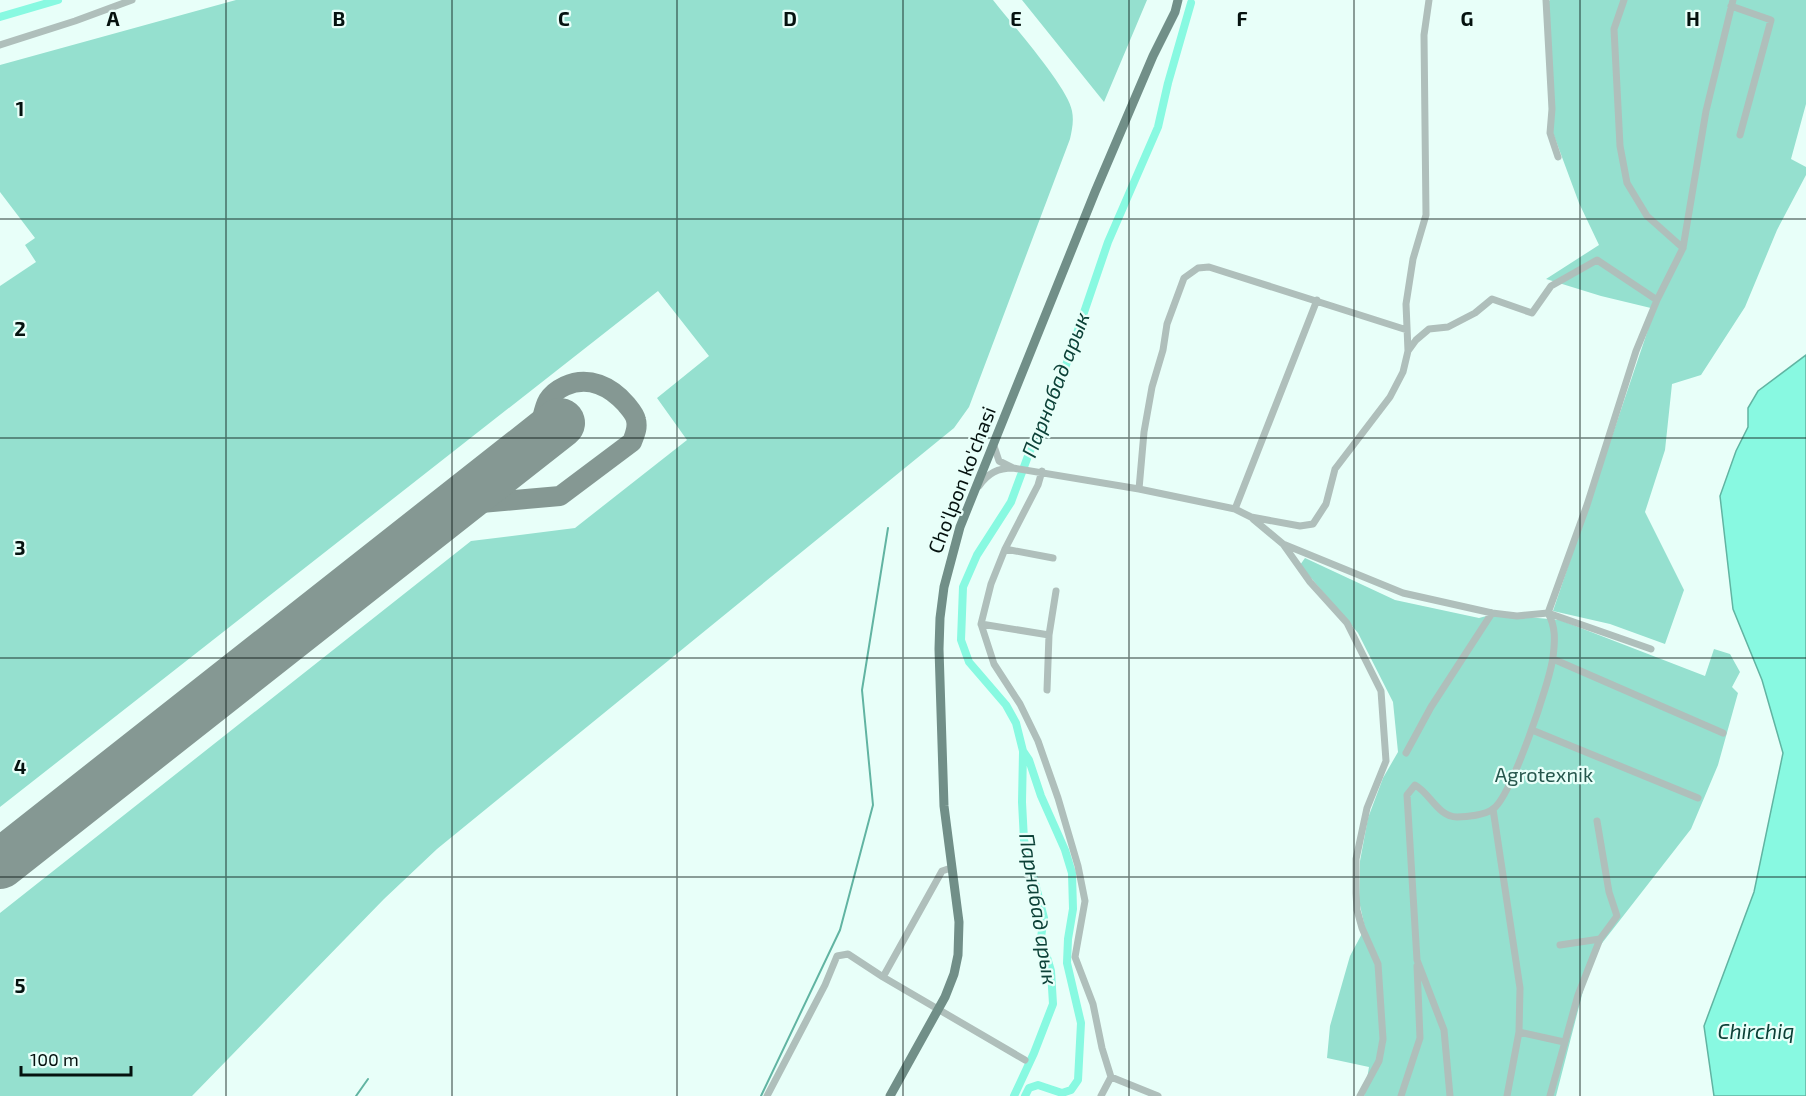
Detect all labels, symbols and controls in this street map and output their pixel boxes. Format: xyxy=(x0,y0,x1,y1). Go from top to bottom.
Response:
text: A xyxy=(106,6,120,30)
text: B xyxy=(333,6,345,30)
text: C xyxy=(558,6,570,30)
text: D xyxy=(783,6,797,30)
text: E xyxy=(1010,6,1022,30)
text: F xyxy=(1236,6,1248,30)
text: G xyxy=(1461,6,1473,30)
text: H xyxy=(1686,6,1700,30)
text: 1 xyxy=(16,96,24,120)
water label: Парнабад арык xyxy=(1015,308,1094,461)
text: 2 xyxy=(14,316,26,340)
street label: Cho'lpon ko'chasi xyxy=(922,403,1000,556)
text: 3 xyxy=(14,535,26,559)
text: 4 xyxy=(14,754,27,778)
park label: Agrotexnik xyxy=(1495,762,1593,786)
water label: Парнабад арык xyxy=(1015,831,1064,987)
text: 5 xyxy=(14,973,26,997)
water label: Chirchiq xyxy=(1718,1018,1794,1043)
scale bar xyxy=(21,1039,130,1077)
text: 100 m xyxy=(30,1048,79,1070)

